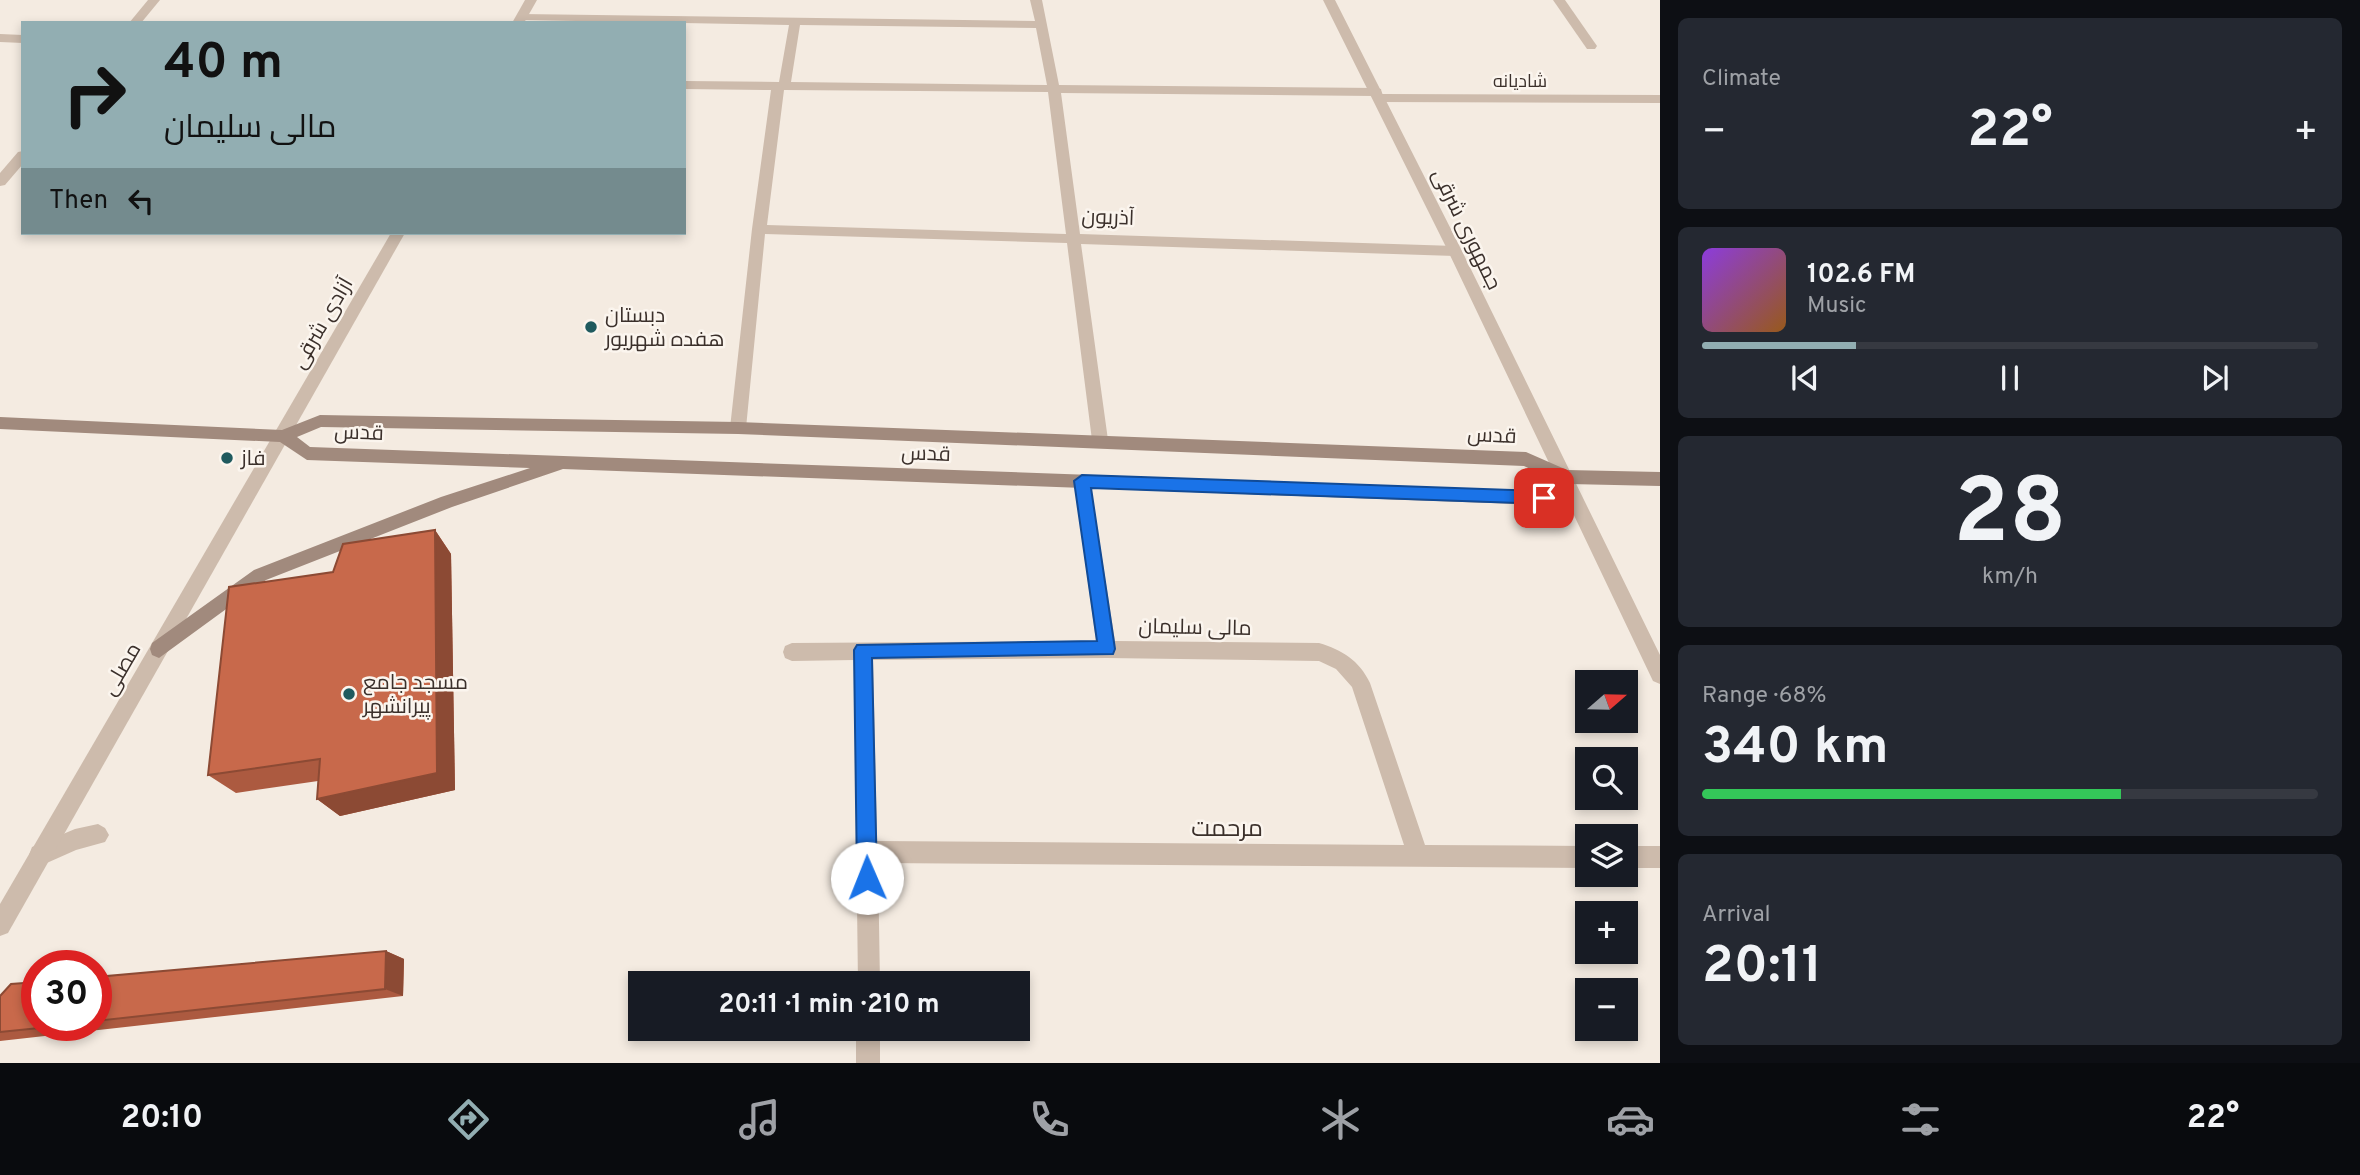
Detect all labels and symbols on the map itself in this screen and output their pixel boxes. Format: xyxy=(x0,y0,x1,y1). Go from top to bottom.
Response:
street label: شادیانه xyxy=(1493,71,1547,94)
street label: جمهوری شرقی xyxy=(1425,165,1507,295)
street label: آذریون xyxy=(1081,204,1135,233)
street label: آزادی شرقی xyxy=(286,273,360,374)
place label: دبستان هفده شهریور xyxy=(604,303,724,354)
marker: دبستان هفده شهریور xyxy=(583,319,599,335)
street label: قدس xyxy=(334,419,384,448)
street label: قدس xyxy=(1467,422,1517,451)
street label: قدس xyxy=(901,440,951,469)
place label: فاز xyxy=(240,446,265,473)
marker: فاز xyxy=(219,450,235,466)
pin xyxy=(1514,468,1574,528)
street label: مالی سلیمان xyxy=(1138,614,1252,643)
street label: مصلی xyxy=(97,639,148,701)
place label: مسجد جامع پیرانشهر xyxy=(362,670,468,721)
north arrow xyxy=(1575,670,1638,733)
marker: مسجد جامع پیرانشهر xyxy=(341,686,357,702)
street label: مرحمت xyxy=(1191,815,1263,845)
position arrow xyxy=(830,841,904,915)
speed limit sign: 30 xyxy=(21,950,112,1041)

